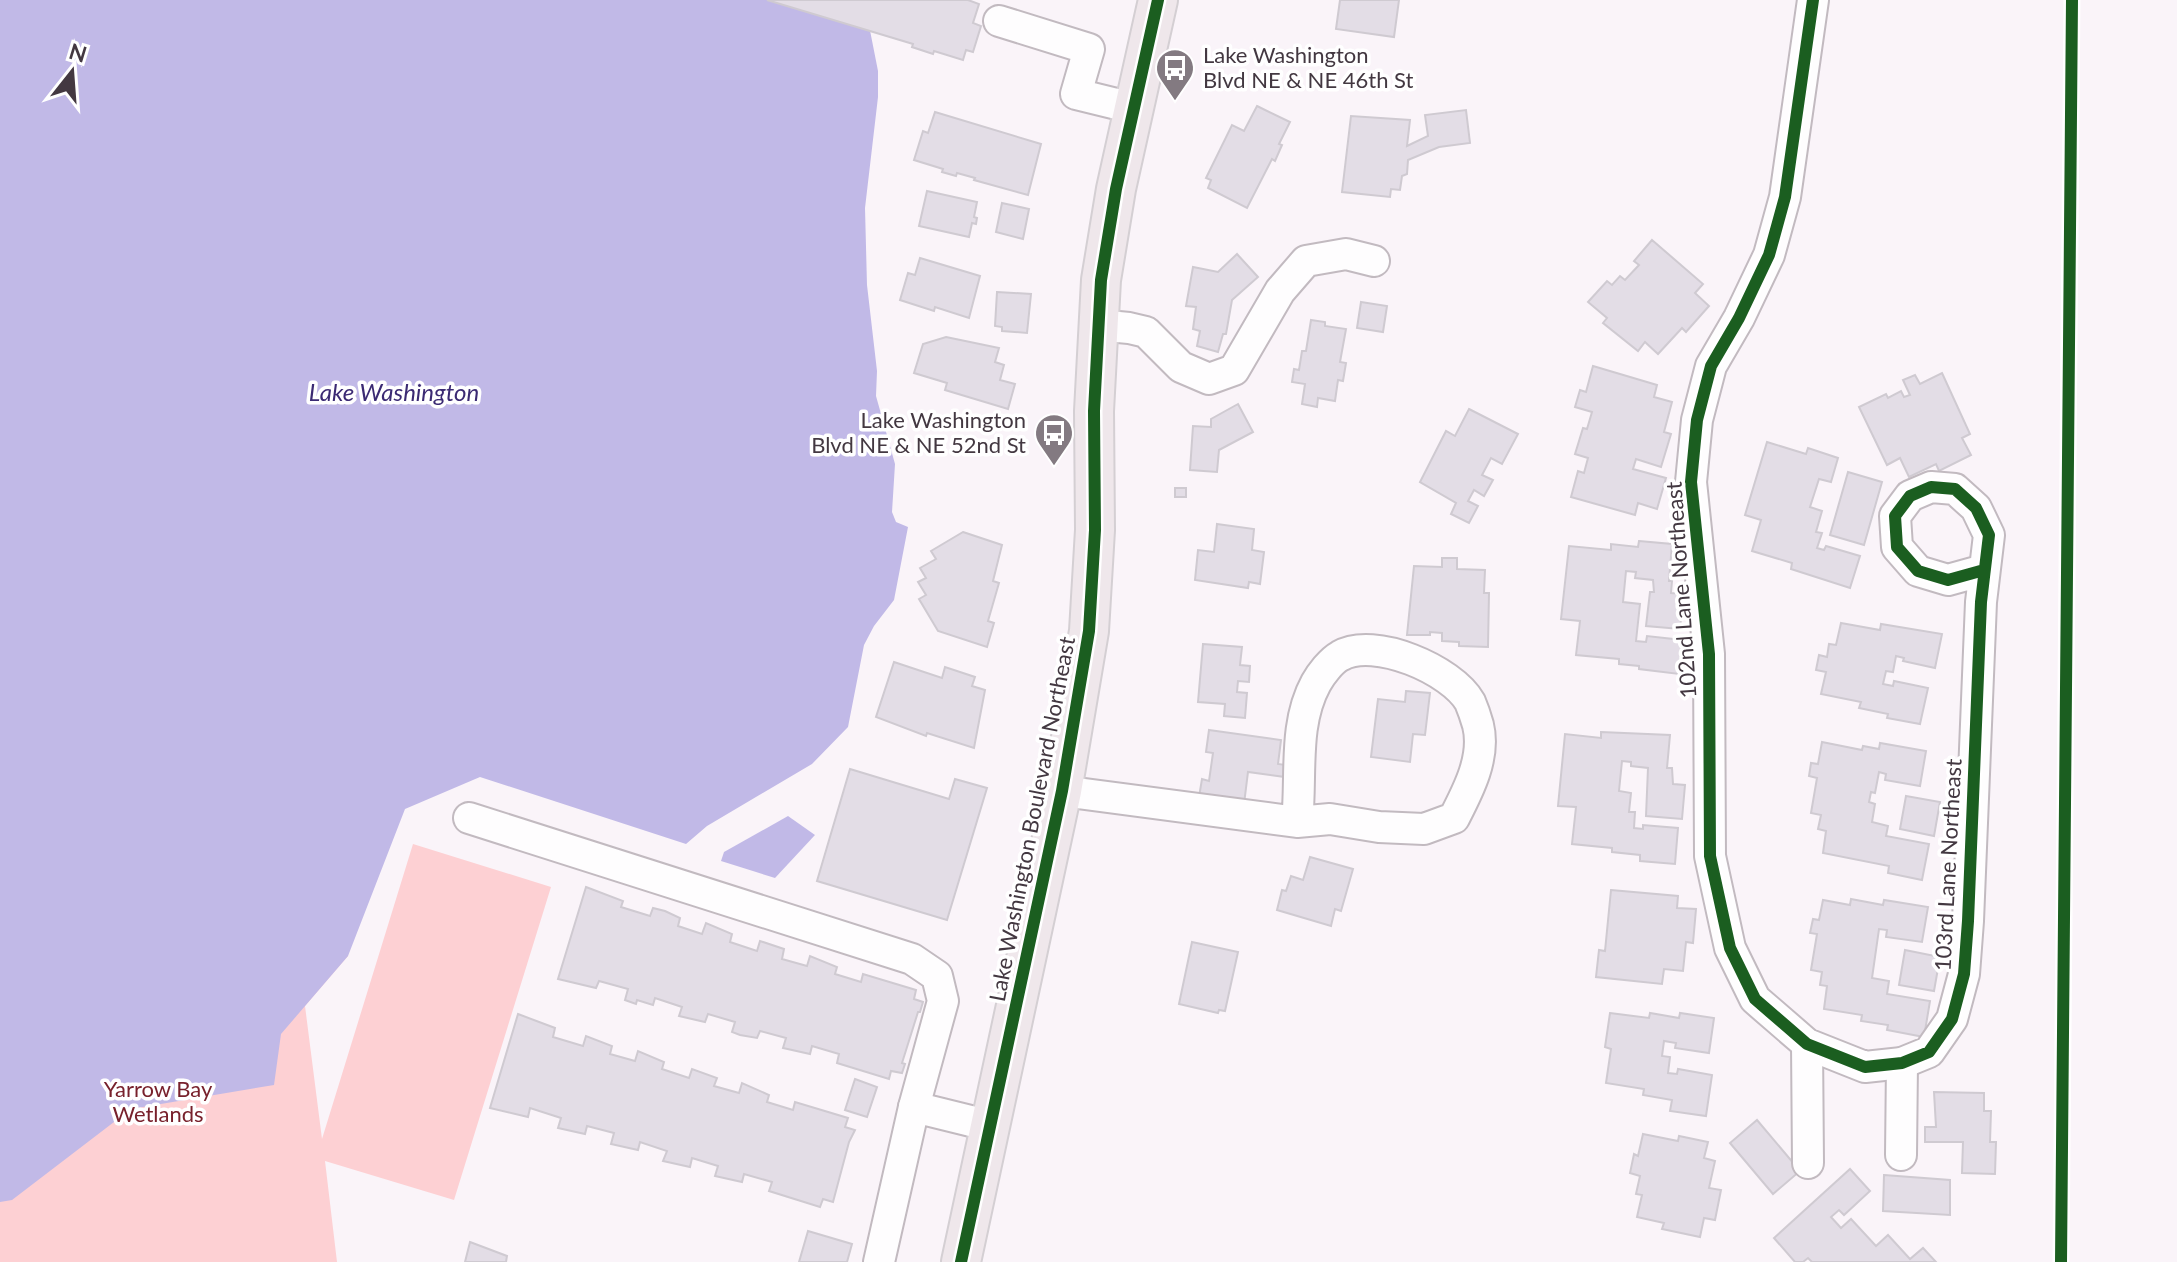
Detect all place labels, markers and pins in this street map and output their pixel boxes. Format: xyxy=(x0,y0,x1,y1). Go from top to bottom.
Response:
place label: Lake Washington Blvd NE & NE 46th St xyxy=(1203,41,1414,93)
bus stop icon: Lake Washington Blvd NE & NE 46th St xyxy=(1154,47,1196,102)
place label: Lake Washington Blvd NE & NE 52nd St xyxy=(811,406,1026,458)
bus stop icon: Lake Washington Blvd NE & NE 52nd St xyxy=(1033,412,1075,467)

